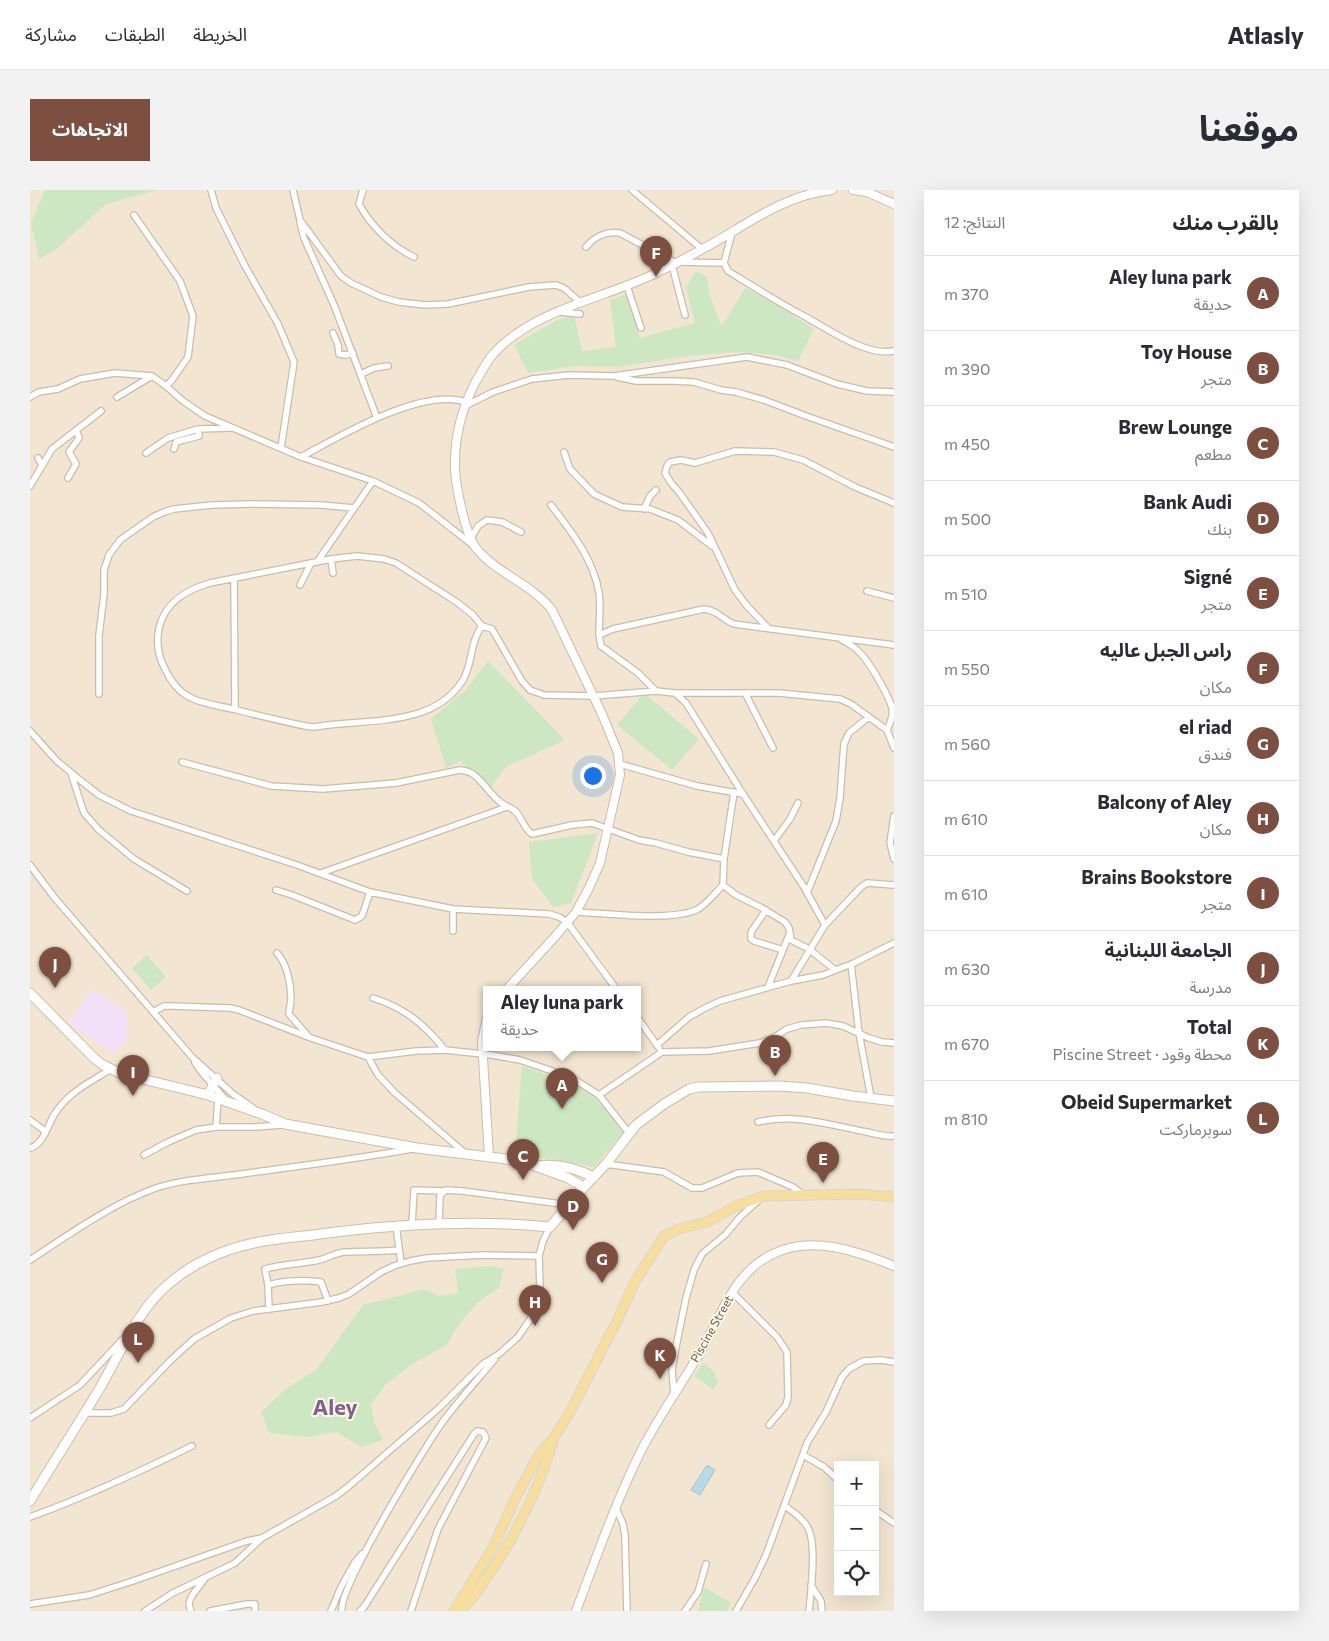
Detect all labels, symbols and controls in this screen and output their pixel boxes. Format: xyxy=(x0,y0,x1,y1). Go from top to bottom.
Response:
text: Atlasly xyxy=(1227,20,1304,49)
text: مشاركة xyxy=(25,23,77,45)
text: الطبقات xyxy=(105,23,165,45)
text: الخريطة xyxy=(193,23,247,45)
button: الاتجاهات xyxy=(30,99,150,161)
text: موقعنا xyxy=(1199,105,1299,148)
text: بالقرب منك xyxy=(1173,209,1279,234)
text: النتائج: 12 xyxy=(944,212,1005,231)
pin: F xyxy=(640,236,672,277)
text: Aley luna park xyxy=(1109,265,1232,288)
text: 370 m xyxy=(944,284,989,303)
text: A xyxy=(1257,284,1269,303)
text: حديقة xyxy=(1194,294,1232,313)
text: Toy House xyxy=(1141,340,1232,363)
text: 390 m xyxy=(944,359,990,378)
text: B xyxy=(1258,359,1268,378)
text: متجر xyxy=(1201,369,1232,388)
text: Brew Lounge xyxy=(1118,415,1232,438)
text: 450 m xyxy=(944,434,990,453)
text: C xyxy=(1258,434,1268,453)
text: مطعم xyxy=(1195,444,1232,463)
text: Bank Audi xyxy=(1143,490,1232,513)
text: 500 m xyxy=(944,509,991,528)
text: D xyxy=(1257,509,1269,528)
text: بنك xyxy=(1207,519,1232,538)
text: Signé xyxy=(1184,565,1232,588)
text: 510 m xyxy=(944,584,988,603)
text: E xyxy=(1258,584,1268,603)
text: متجر xyxy=(1201,594,1232,613)
text: راس الجبل عاليه xyxy=(1100,638,1232,661)
text: 550 m xyxy=(944,659,990,678)
text: F xyxy=(1258,659,1268,678)
text: مكان xyxy=(1200,677,1232,696)
text: el riad xyxy=(1179,715,1232,738)
text: 560 m xyxy=(944,734,990,753)
text: G xyxy=(1257,734,1269,753)
text: فندق xyxy=(1198,744,1232,763)
your location xyxy=(580,763,606,789)
text: Balcony of Aley xyxy=(1097,790,1232,813)
text: 610 m xyxy=(944,809,988,828)
text: H xyxy=(1257,809,1269,828)
text: مكان xyxy=(1200,819,1232,838)
text: Brains Bookstore xyxy=(1081,865,1232,888)
text: 610 m xyxy=(944,884,988,903)
text: I xyxy=(1260,884,1266,903)
text: متجر xyxy=(1201,894,1232,913)
text: الجامعة اللبنانية xyxy=(1105,938,1232,961)
pin: J xyxy=(39,947,71,988)
text: 630 m xyxy=(944,959,990,978)
text: J xyxy=(1260,959,1266,978)
text: مدرسة xyxy=(1189,977,1232,996)
popup xyxy=(483,986,641,1051)
text: Aley luna park xyxy=(500,990,624,1013)
text: Total xyxy=(1187,1015,1232,1038)
text: حديقة xyxy=(500,1019,539,1038)
text: 670 m xyxy=(944,1034,990,1053)
text: K xyxy=(1257,1034,1269,1053)
pin: B xyxy=(759,1035,791,1076)
text: محطة وقود · Piscine Street xyxy=(1052,1044,1232,1063)
pin: I xyxy=(117,1055,149,1096)
pin: A xyxy=(546,1068,578,1109)
text: Obeid Supermarket xyxy=(1061,1090,1232,1113)
text: 810 m xyxy=(944,1109,988,1128)
text: L xyxy=(1258,1109,1268,1128)
text: سوبرماركت xyxy=(1160,1119,1232,1138)
pin: C xyxy=(507,1139,539,1180)
pin: E xyxy=(807,1142,839,1183)
pin: D xyxy=(557,1189,589,1230)
pin: G xyxy=(586,1242,618,1283)
pin: H xyxy=(519,1285,551,1326)
street label: Piscine Street xyxy=(687,1292,735,1364)
pin: L xyxy=(122,1322,154,1363)
pin: K xyxy=(644,1338,676,1379)
district label: Aley xyxy=(312,1393,358,1420)
map controls xyxy=(834,1461,879,1596)
button: + xyxy=(834,1461,879,1506)
button: − xyxy=(834,1506,879,1551)
button: locate xyxy=(834,1551,879,1596)

